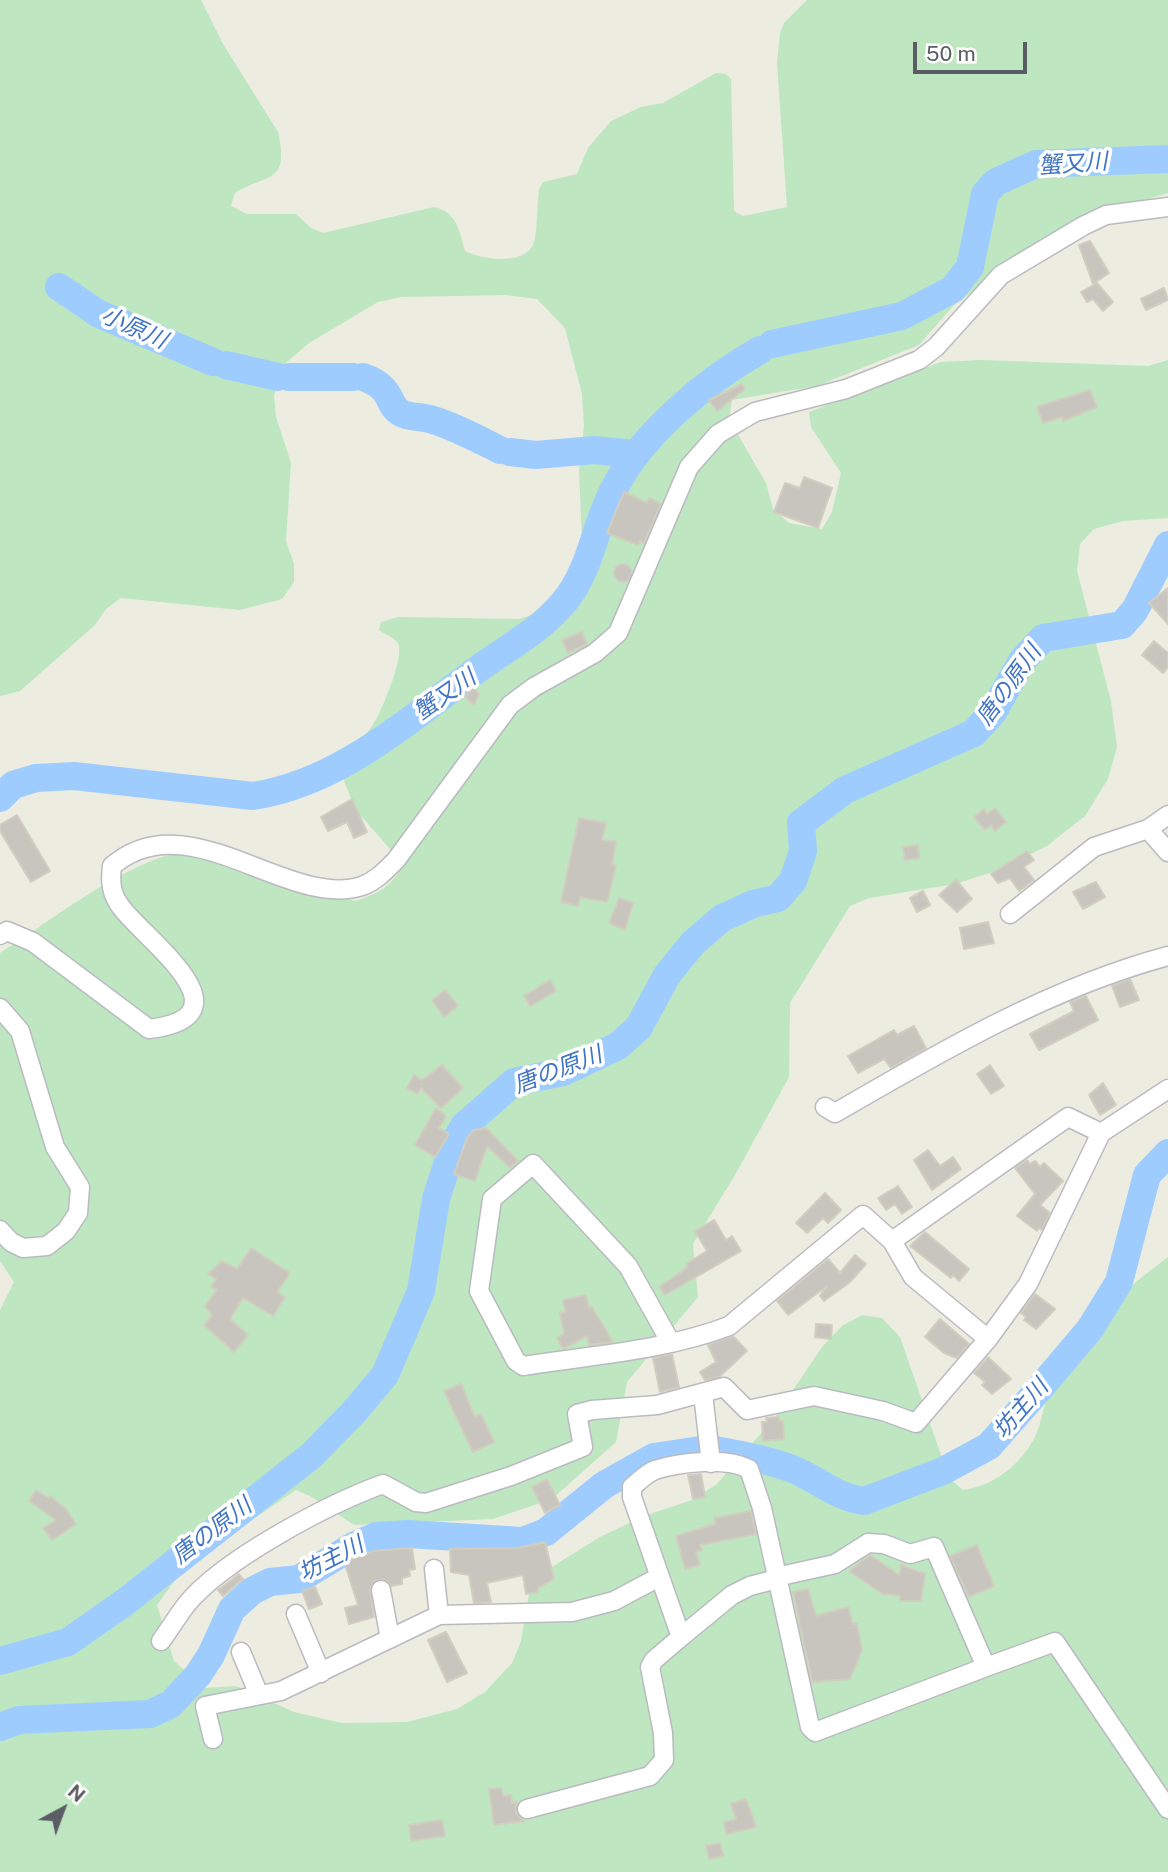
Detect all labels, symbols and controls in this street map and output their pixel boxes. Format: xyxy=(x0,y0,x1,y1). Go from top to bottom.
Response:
scale bar xyxy=(916,28,1030,72)
text: 50 m xyxy=(926,41,976,66)
water label: 蟹又川 xyxy=(1038,148,1108,180)
water label: 小原川 xyxy=(97,301,171,355)
water label: 唐の原川 xyxy=(971,640,1047,730)
water label: 蟹又川 xyxy=(409,664,481,726)
water label: 唐の原川 xyxy=(510,1041,606,1099)
water label: 坊主川 xyxy=(988,1374,1054,1444)
water label: 唐の原川 xyxy=(167,1492,257,1570)
water label: 坊主川 xyxy=(294,1531,368,1587)
north arrow xyxy=(28,1774,98,1844)
text: N xyxy=(64,1780,90,1806)

